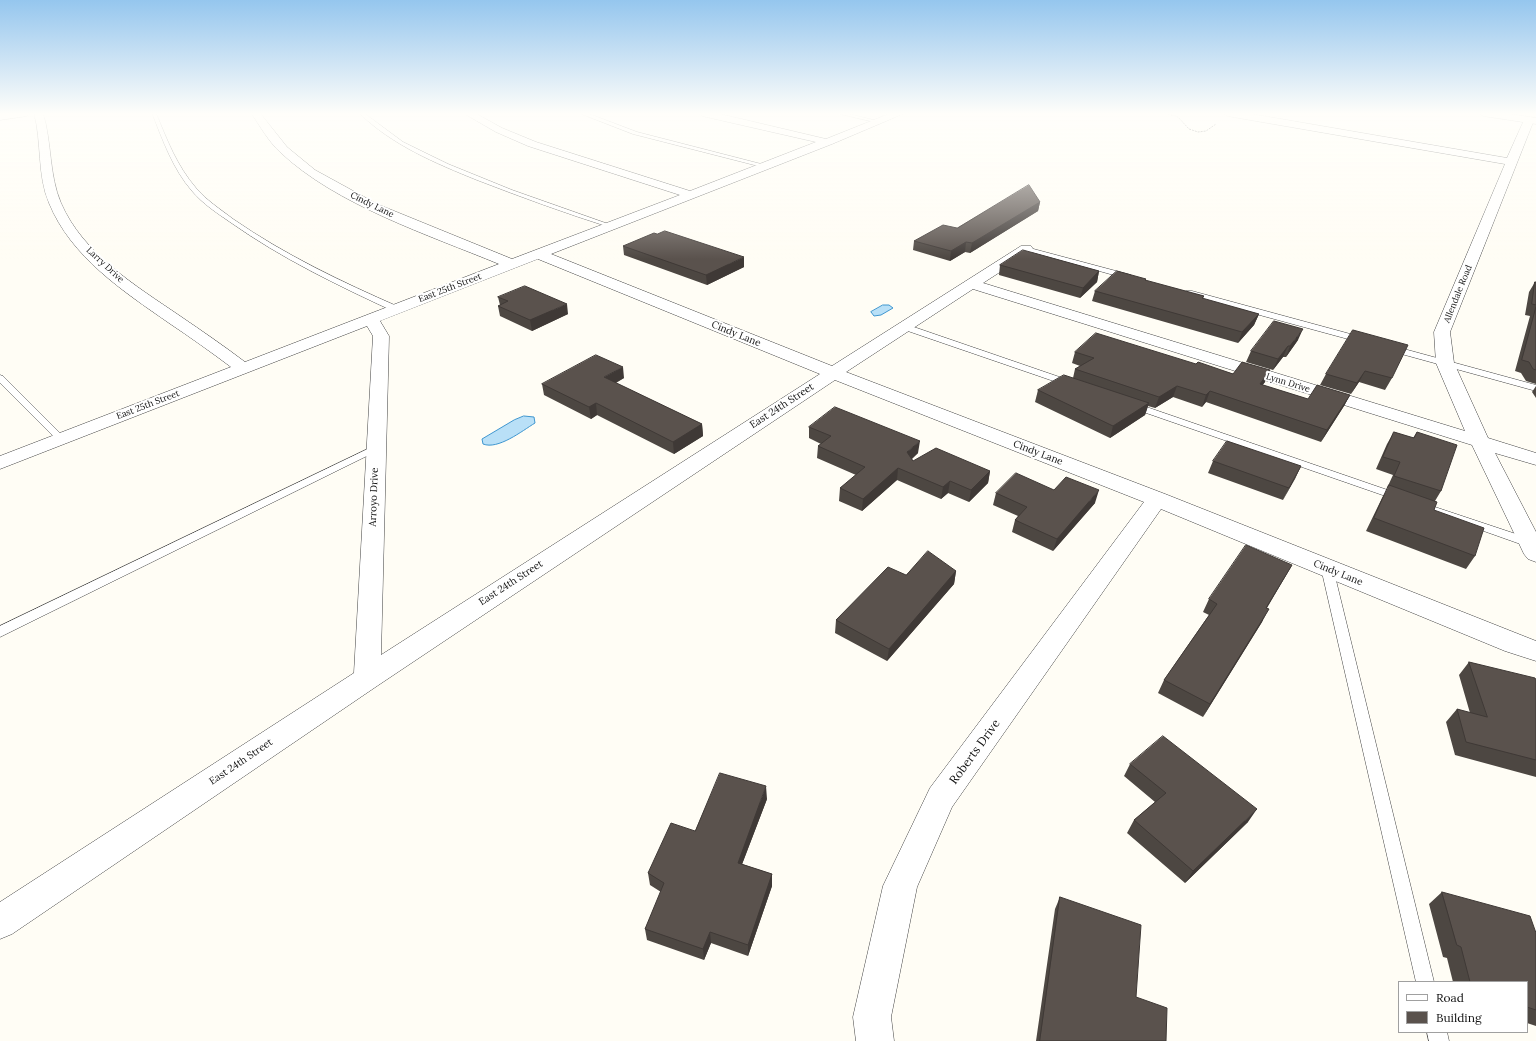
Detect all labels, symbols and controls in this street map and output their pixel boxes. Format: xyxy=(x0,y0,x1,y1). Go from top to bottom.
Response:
street label: Cindy Lane xyxy=(348,190,396,220)
street label: Larry Drive xyxy=(84,245,126,285)
street label: Allendale Road xyxy=(1441,263,1475,325)
street label: East 25th Street xyxy=(417,271,483,305)
street label: Cindy Lane xyxy=(709,319,763,349)
street label: Lynn Drive xyxy=(1265,371,1311,395)
street label: East 24th Street xyxy=(748,381,816,431)
street label: East 25th Street xyxy=(115,388,181,422)
street label: Cindy Lane xyxy=(1011,438,1065,468)
street label: Arroyo Drive xyxy=(367,467,381,527)
street label: East 24th Street xyxy=(477,558,545,608)
street label: Cindy Lane xyxy=(1311,558,1365,588)
street label: Roberts Drive xyxy=(947,717,1003,787)
street label: East 24th Street xyxy=(207,736,275,788)
legend xyxy=(1398,981,1528,1033)
text: Road xyxy=(1436,990,1464,1005)
text: Building xyxy=(1436,1010,1482,1025)

